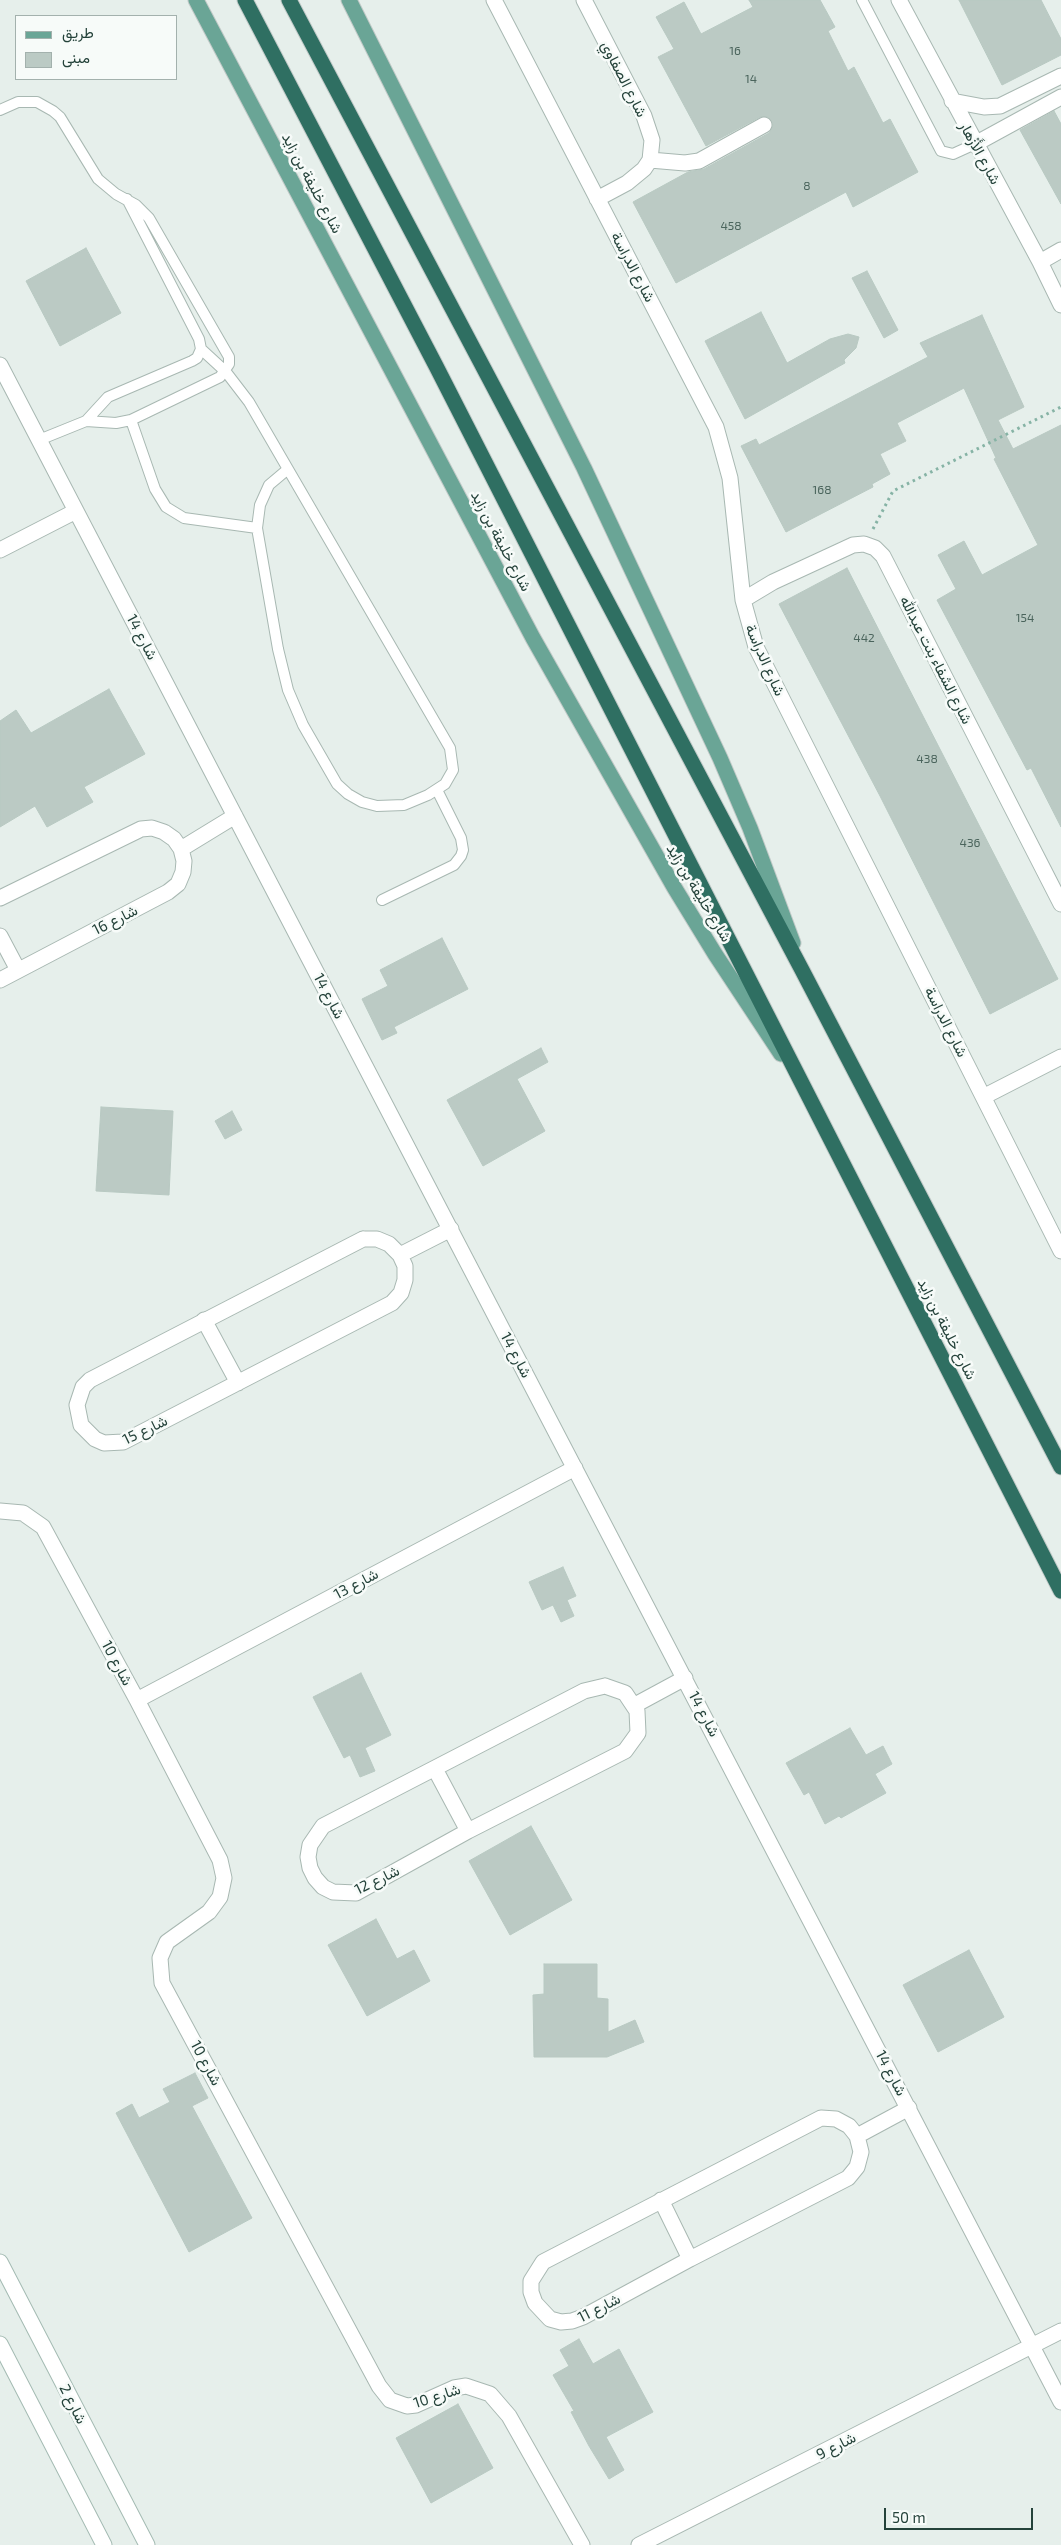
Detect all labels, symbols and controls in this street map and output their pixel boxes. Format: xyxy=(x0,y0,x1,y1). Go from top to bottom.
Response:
legend xyxy=(15,15,178,80)
text: طريق xyxy=(62,23,94,41)
street label: شارع الصفاوي xyxy=(597,38,651,120)
house number: 16 xyxy=(729,44,741,58)
text: مبنى xyxy=(62,48,90,66)
house number: 14 xyxy=(745,72,757,86)
street label: شارع الأَزْهار xyxy=(955,118,1005,188)
street label: شارع خليفة بن زايد xyxy=(278,130,346,236)
house number: 8 xyxy=(803,179,811,193)
house number: 458 xyxy=(720,219,742,233)
street label: شارع الدراسة xyxy=(607,229,659,305)
house number: 168 xyxy=(813,483,831,497)
street label: شارع خليفة بن زايد xyxy=(467,488,535,594)
street label: شارع الشفاء بنت عبدالله xyxy=(896,593,976,727)
street label: شارع 14 xyxy=(123,611,161,663)
house number: 154 xyxy=(1016,611,1034,625)
street label: شارع الدراسة xyxy=(741,621,789,699)
house number: 442 xyxy=(853,631,875,645)
house number: 438 xyxy=(916,752,938,766)
house number: 436 xyxy=(960,836,980,850)
street label: شارع خليفة بن زايد xyxy=(663,841,735,945)
street label: شارع 16 xyxy=(90,901,140,939)
street label: شارع 14 xyxy=(310,970,348,1022)
street label: شارع الدراسة xyxy=(921,984,971,1060)
street label: شارع خليفة بن زايد xyxy=(914,1275,980,1383)
street label: شارع 14 xyxy=(497,1329,535,1381)
street label: شارع 15 xyxy=(120,1411,170,1449)
street label: شارع 13 xyxy=(331,1565,381,1603)
street label: شارع 10 xyxy=(98,1637,136,1689)
street label: شارع 14 xyxy=(685,1688,723,1740)
street label: شارع 12 xyxy=(352,1861,402,1899)
street label: شارع 10 xyxy=(187,2037,225,2089)
street label: شارع 14 xyxy=(872,2047,910,2099)
street label: شارع 11 xyxy=(575,2290,623,2326)
street label: شارع 10 xyxy=(411,2380,463,2412)
street label: شارع 2 xyxy=(55,2381,91,2427)
street label: شارع 9 xyxy=(813,2428,859,2464)
scale bar xyxy=(886,2498,1035,2530)
text: 50 m xyxy=(892,2508,926,2526)

